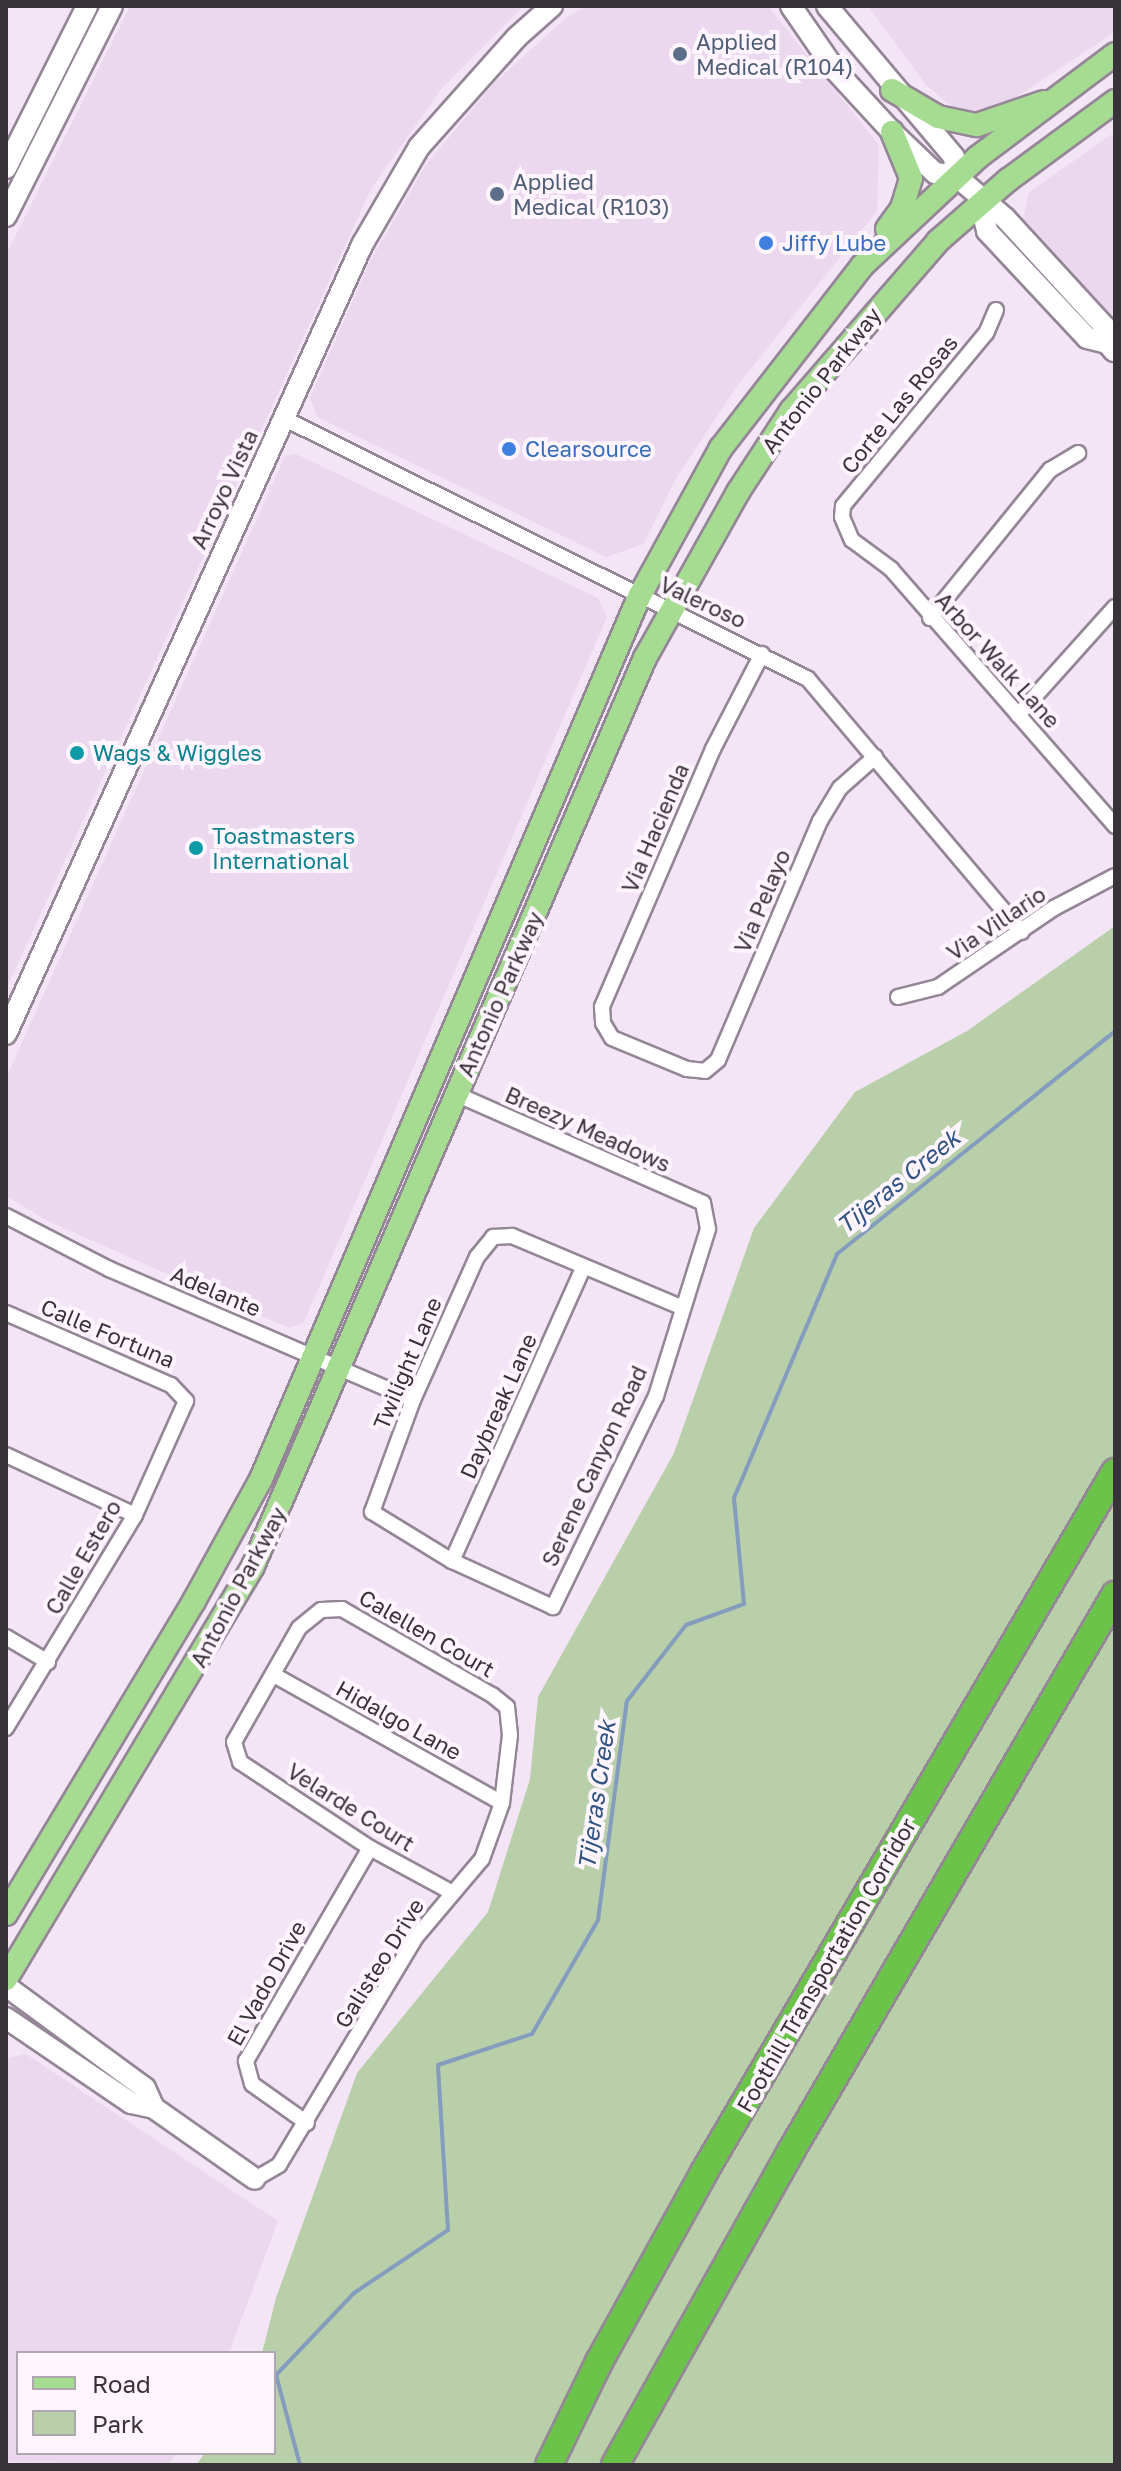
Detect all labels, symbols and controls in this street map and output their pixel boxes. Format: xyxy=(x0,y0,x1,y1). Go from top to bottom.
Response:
place label: Applied Medical (R104) xyxy=(696,28,853,80)
marker: Applied Medical (R104) xyxy=(671,45,689,63)
place label: Applied Medical (R103) xyxy=(513,168,670,220)
marker: Applied Medical (R103) xyxy=(488,185,506,203)
place label: Jiffy Lube xyxy=(782,230,886,256)
marker: Jiffy Lube xyxy=(757,234,775,252)
street label: Antonio Parkway xyxy=(756,302,886,458)
street label: Corte Las Rosas xyxy=(835,330,963,478)
street label: Arroyo Vista xyxy=(185,425,263,553)
place label: Clearsource xyxy=(525,436,652,462)
marker: Clearsource xyxy=(500,440,518,458)
street label: Valeroso xyxy=(656,571,750,633)
street label: Arbor Walk Lane xyxy=(930,587,1066,733)
place label: Wags & Wiggles xyxy=(93,740,262,766)
marker: Wags & Wiggles xyxy=(68,744,86,762)
street label: Via Hacienda xyxy=(616,759,694,897)
place label: Toastmasters International xyxy=(212,822,355,874)
marker: Toastmasters International xyxy=(187,839,205,857)
street label: Via Pelayo xyxy=(728,845,796,957)
street label: Via Villario xyxy=(942,880,1050,966)
street label: Antonio Parkway xyxy=(452,907,548,1081)
street label: Breezy Meadows xyxy=(501,1081,675,1177)
water label: Tijeras Creek xyxy=(831,1123,965,1239)
street label: Adelante xyxy=(167,1260,265,1322)
street label: Calle Fortuna xyxy=(37,1293,179,1373)
street label: Twilight Lane xyxy=(367,1293,447,1433)
street label: Daybreak Lane xyxy=(454,1329,542,1483)
street label: Serene Canyon Road xyxy=(536,1362,652,1570)
street label: Calle Estero xyxy=(40,1495,126,1619)
street label: Antonio Parkway xyxy=(185,1502,291,1672)
street label: Calellen Court xyxy=(355,1584,499,1682)
street label: Hidalgo Lane xyxy=(332,1675,466,1765)
water label: Tijeras Creek xyxy=(571,1719,621,1871)
street label: Velarde Court xyxy=(282,1757,420,1857)
street label: Foothill Transportation Corridor xyxy=(731,1813,921,2117)
street label: Galisteo Drive xyxy=(329,1894,429,2032)
street label: El Vado Drive xyxy=(221,1916,311,2050)
legend xyxy=(16,2351,276,2455)
text: Road xyxy=(92,2369,151,2398)
text: Park xyxy=(92,2409,144,2438)

